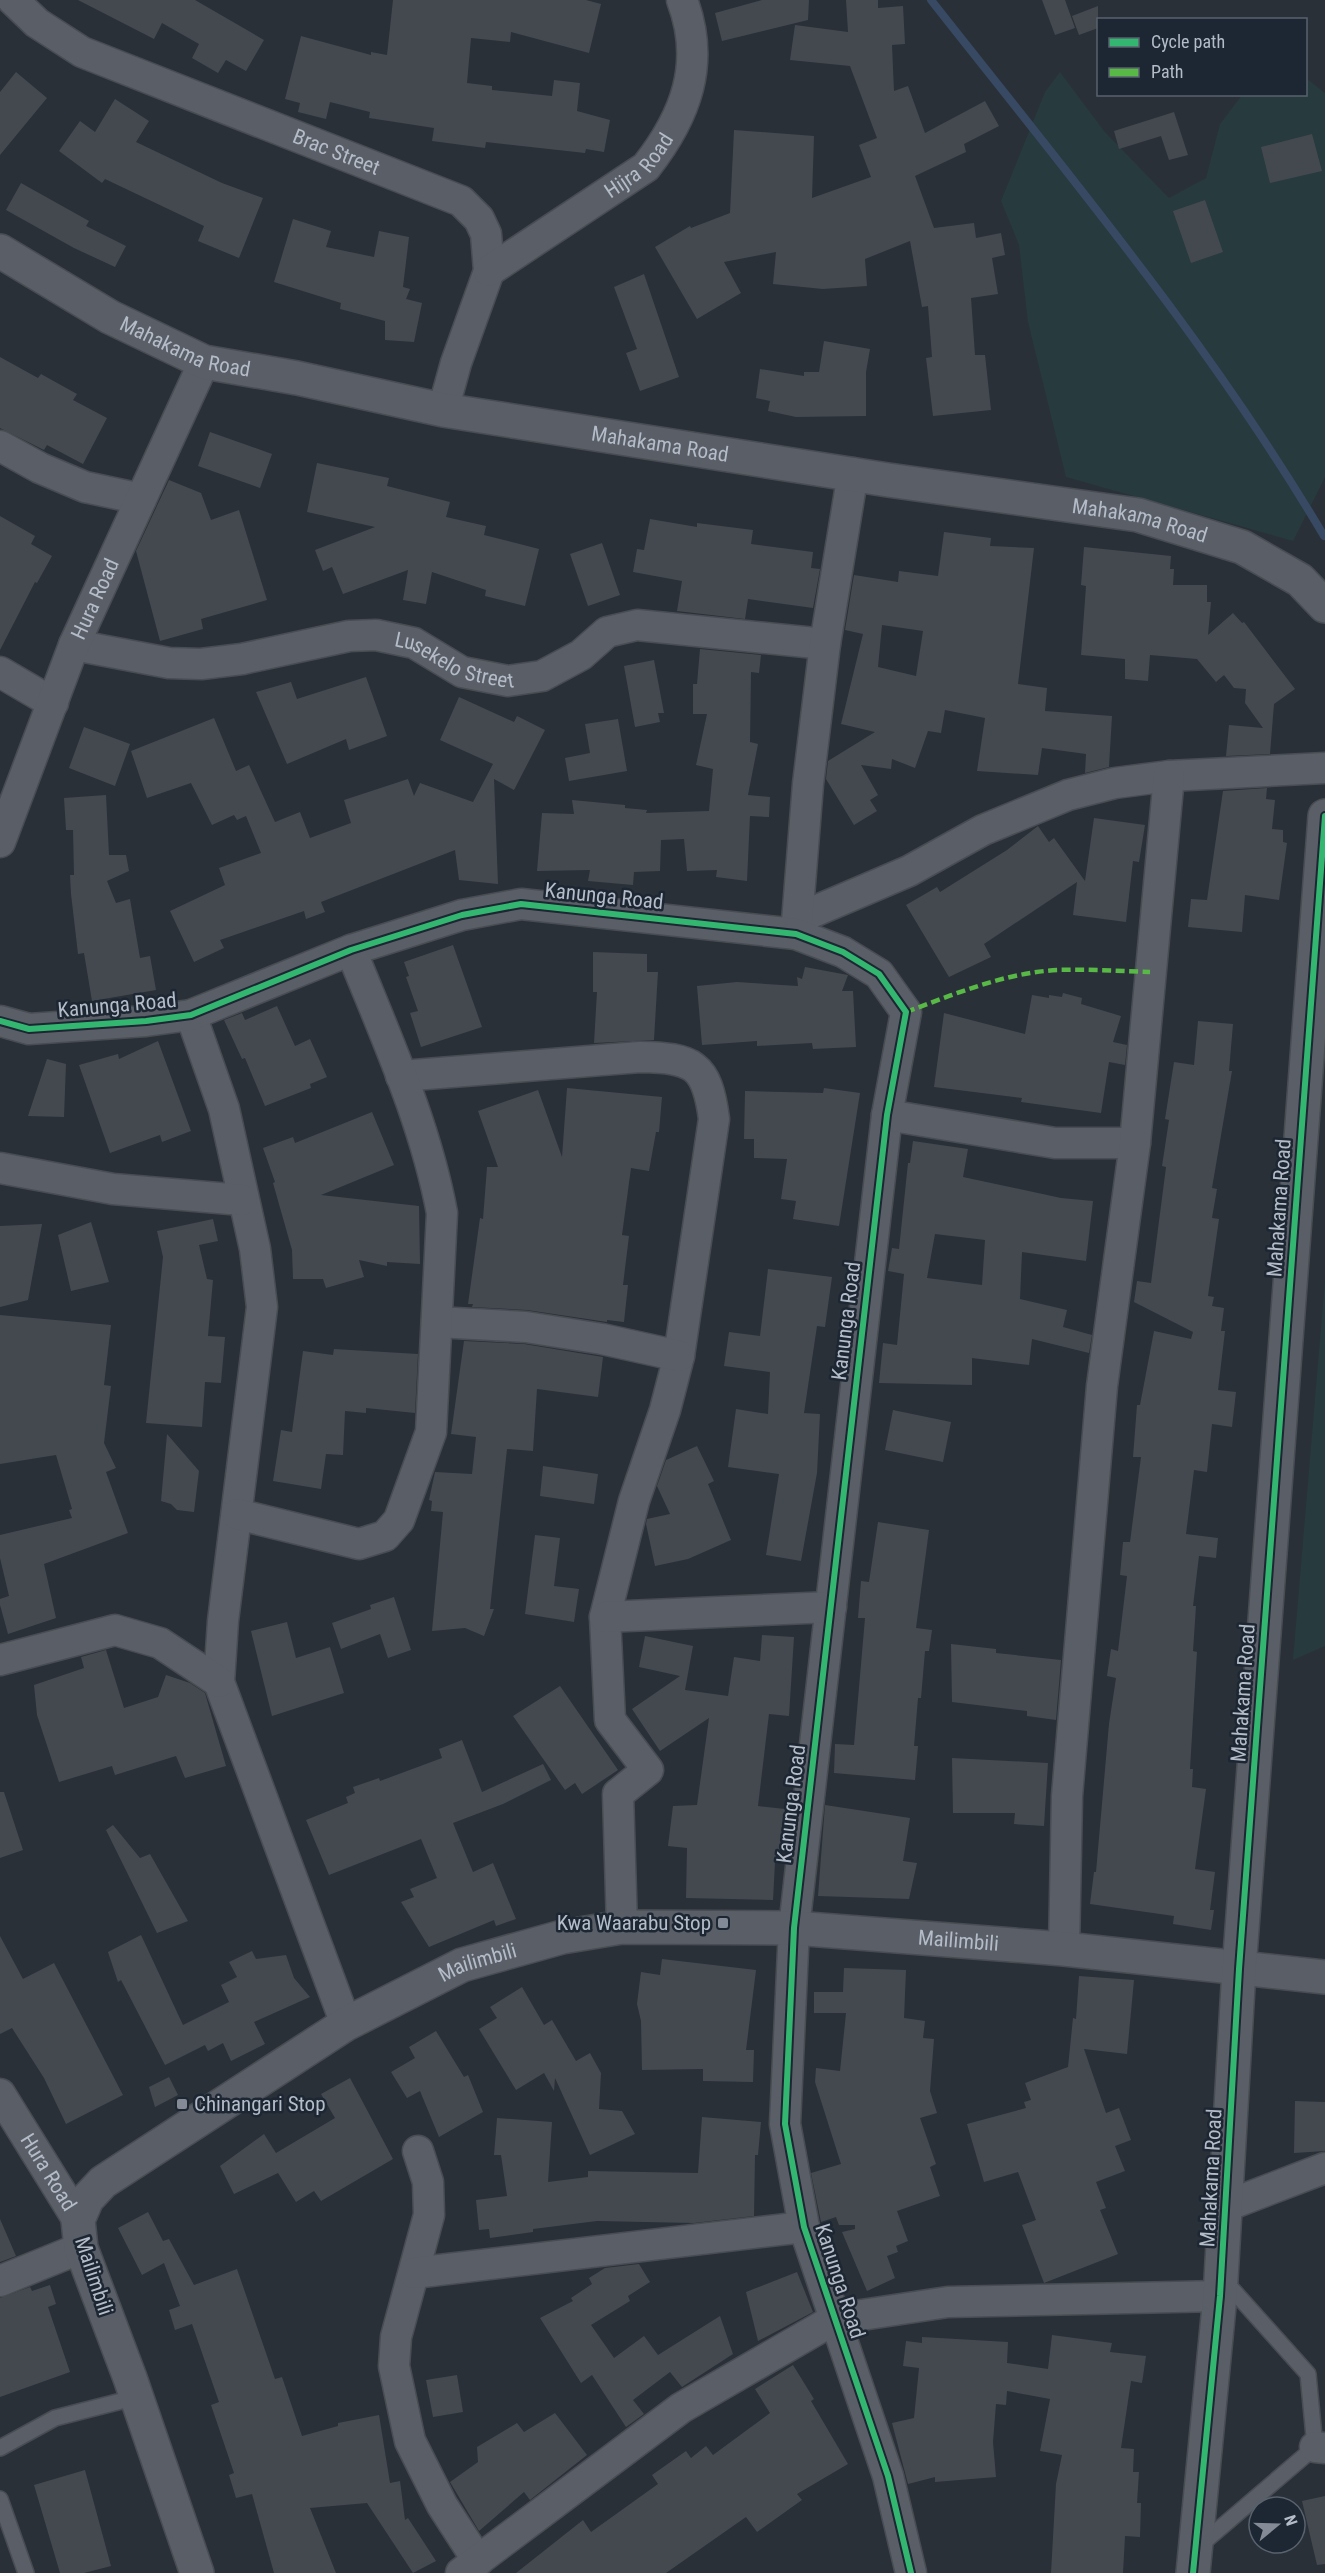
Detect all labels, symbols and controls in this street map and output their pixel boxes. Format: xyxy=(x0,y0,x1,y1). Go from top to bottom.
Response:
legend xyxy=(1097,18,1307,96)
text: Cycle path xyxy=(1151,31,1225,52)
text: Path xyxy=(1151,61,1184,82)
street label: Brac Street xyxy=(289,124,383,180)
street label: Hijra Road xyxy=(600,129,678,203)
street label: Mahakama Road xyxy=(116,312,252,382)
street label: Mahakama Road xyxy=(590,422,730,467)
street label: Mahakama Road xyxy=(1070,494,1210,548)
street label: Hura Road xyxy=(66,555,124,643)
street label: Lusekelo Street xyxy=(393,627,515,693)
street label: Kanunga Road xyxy=(543,878,665,914)
street label: Kanunga Road xyxy=(56,988,178,1022)
street label: Mahakama Road xyxy=(1262,1138,1296,1278)
street label: Kanunga Road xyxy=(827,1260,865,1382)
street label: Mahakama Road xyxy=(1226,1623,1260,1763)
street label: Kanunga Road xyxy=(772,1743,810,1865)
place label: Kwa Waarabu Stop xyxy=(557,1911,711,1935)
marker: Kwa Waarabu Stop xyxy=(716,1916,730,1930)
street label: Mailimbili xyxy=(917,1926,1000,1956)
street label: Mailimbili xyxy=(434,1938,519,1987)
place label: Chinangari Stop xyxy=(194,2092,326,2116)
marker: Chinangari Stop xyxy=(175,2097,189,2111)
street label: Mahakama Road xyxy=(1195,2108,1227,2248)
street label: Hura Road xyxy=(16,2129,81,2215)
street label: Kanunga Road xyxy=(810,2221,870,2341)
street label: Mailimbili xyxy=(70,2234,118,2318)
north arrow xyxy=(1247,2495,1307,2555)
text: N xyxy=(1280,2513,1301,2528)

